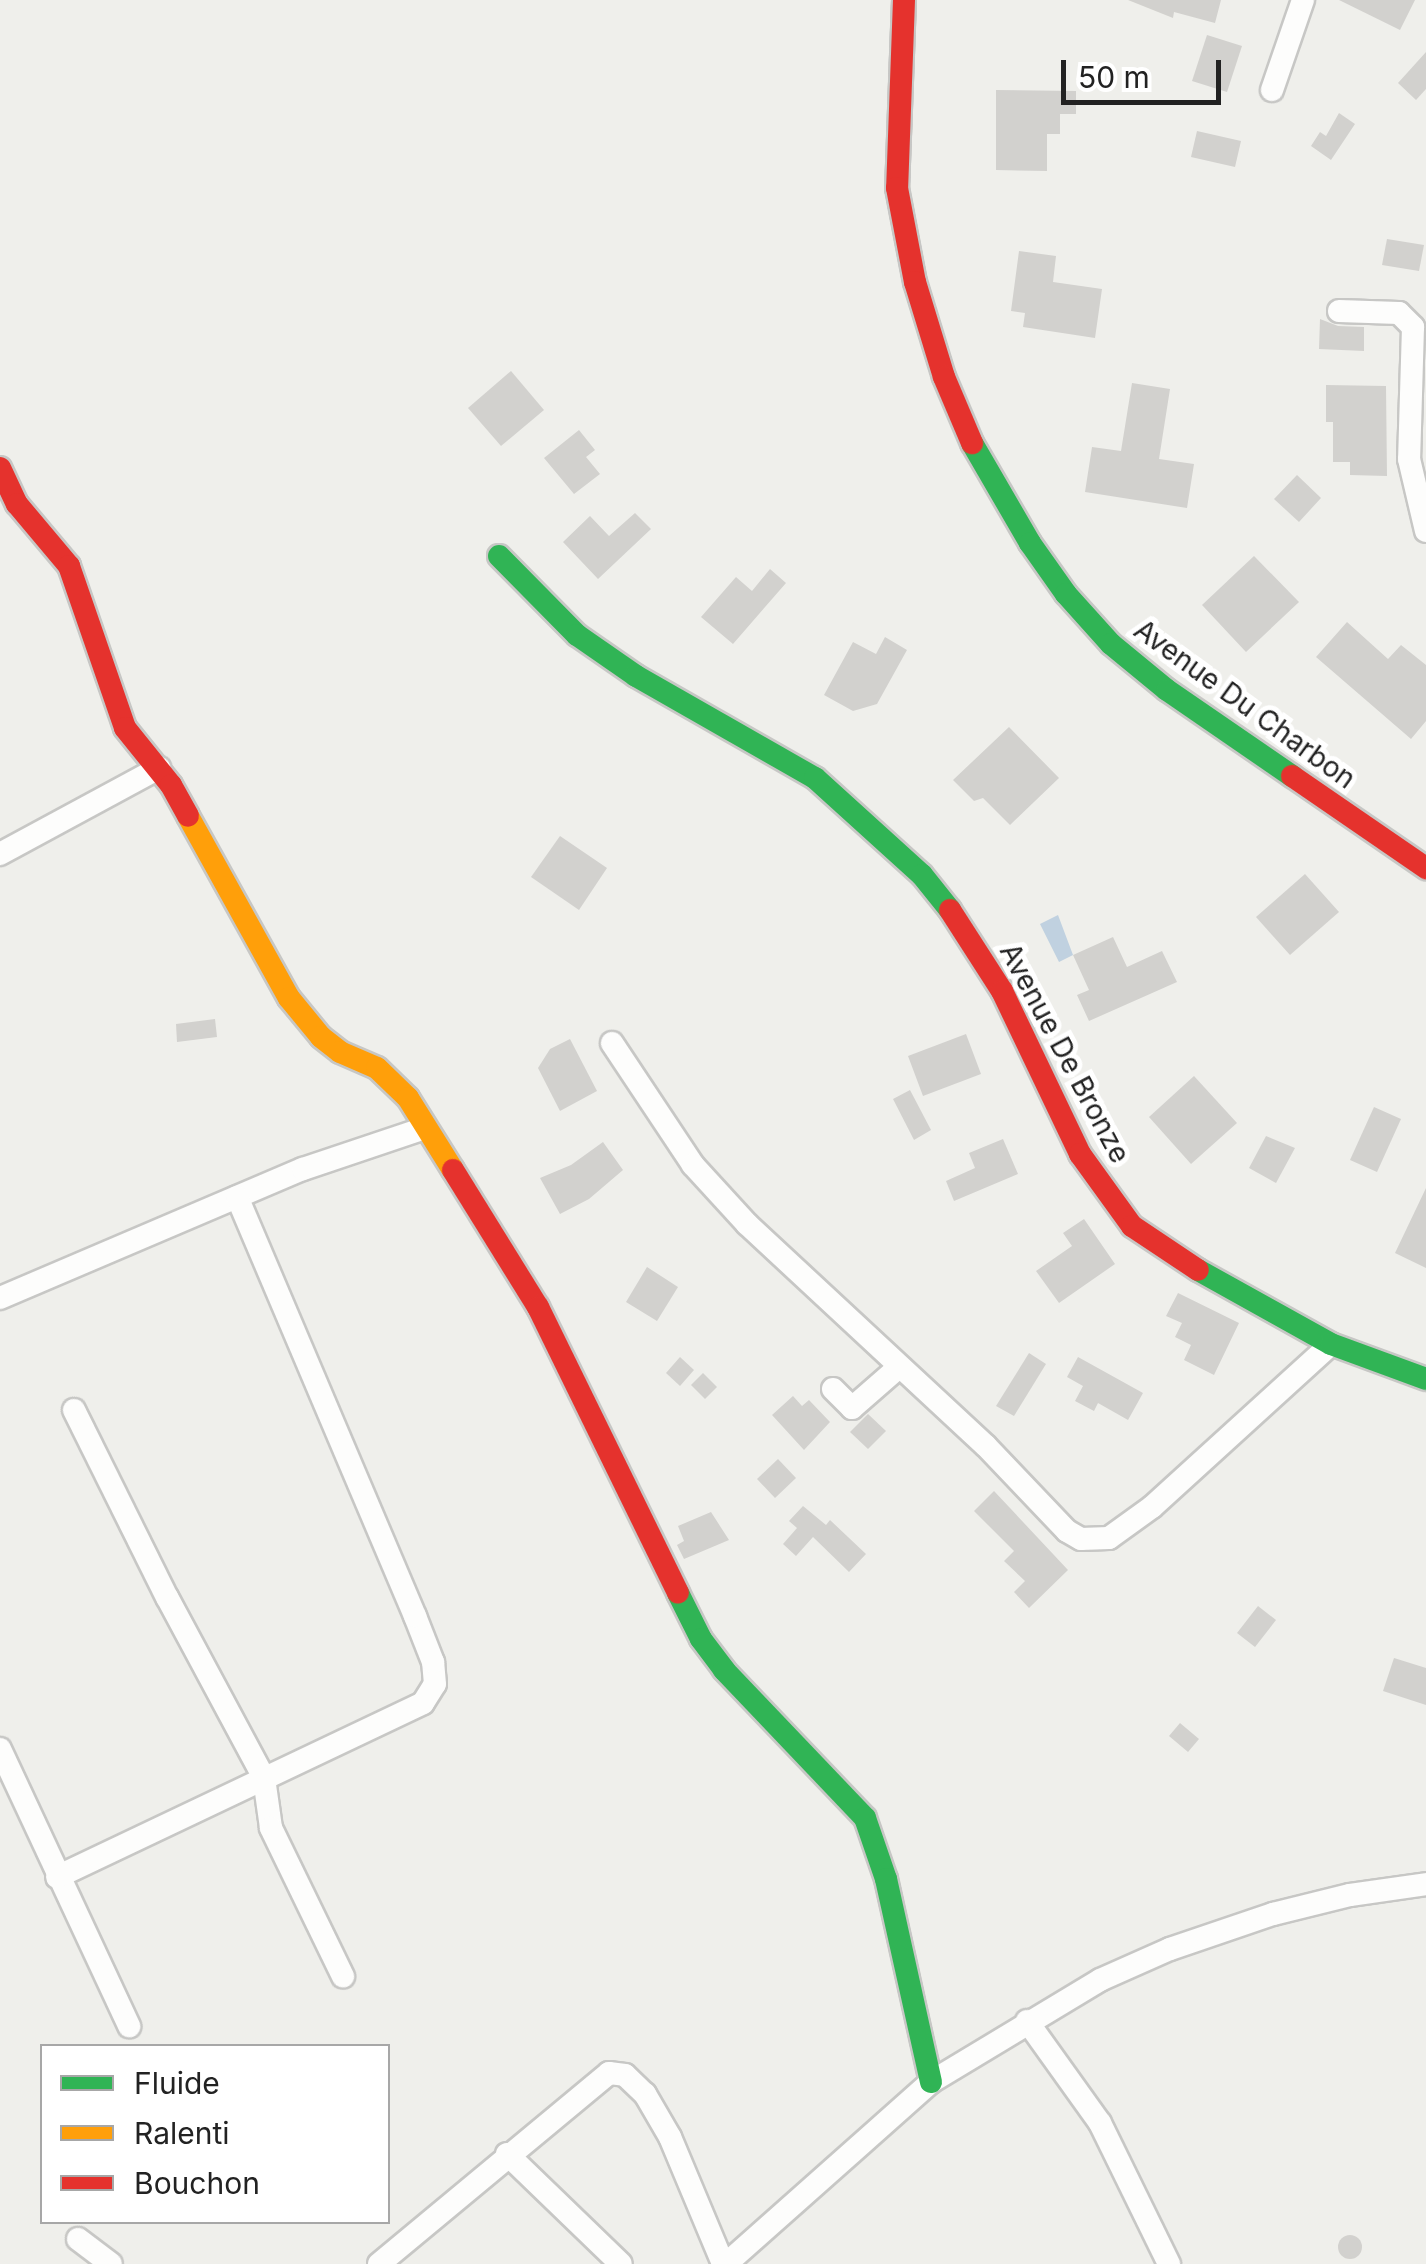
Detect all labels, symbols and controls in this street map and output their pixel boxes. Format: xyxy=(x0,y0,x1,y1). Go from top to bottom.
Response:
scale bar xyxy=(1066,40,1226,102)
text: 50 m xyxy=(1078,59,1150,95)
street label: Avenue Du Charbon xyxy=(1128,613,1362,795)
street label: Avenue De Bronze xyxy=(993,938,1137,1168)
legend xyxy=(40,2044,390,2224)
text: Fluide xyxy=(134,2065,220,2101)
text: Ralenti xyxy=(134,2115,230,2151)
text: Bouchon xyxy=(134,2165,260,2201)

